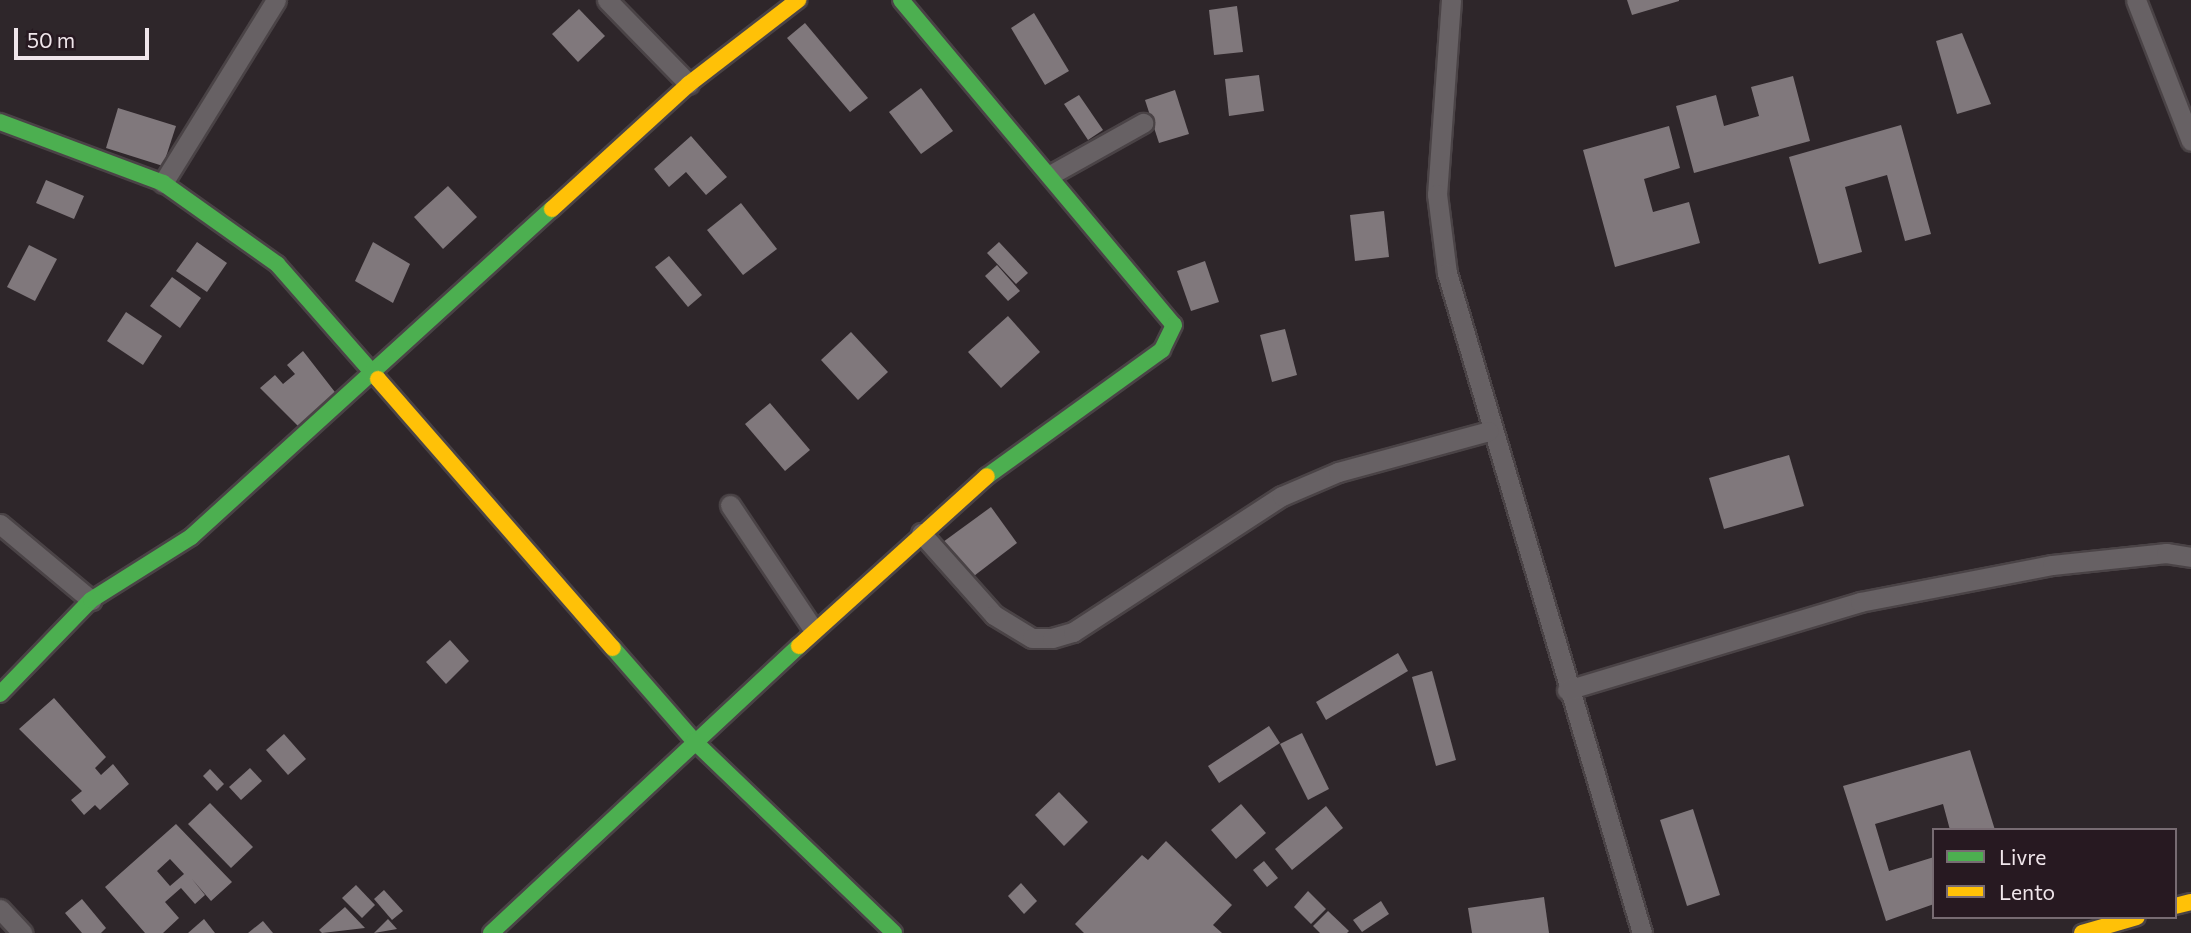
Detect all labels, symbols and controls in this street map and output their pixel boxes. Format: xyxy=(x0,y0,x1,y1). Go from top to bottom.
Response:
scale bar xyxy=(18,14,152,58)
text: 50 m xyxy=(27,27,75,52)
legend xyxy=(1932,828,2177,919)
text: Livre xyxy=(1999,844,2046,869)
text: Lento xyxy=(1999,879,2055,904)

